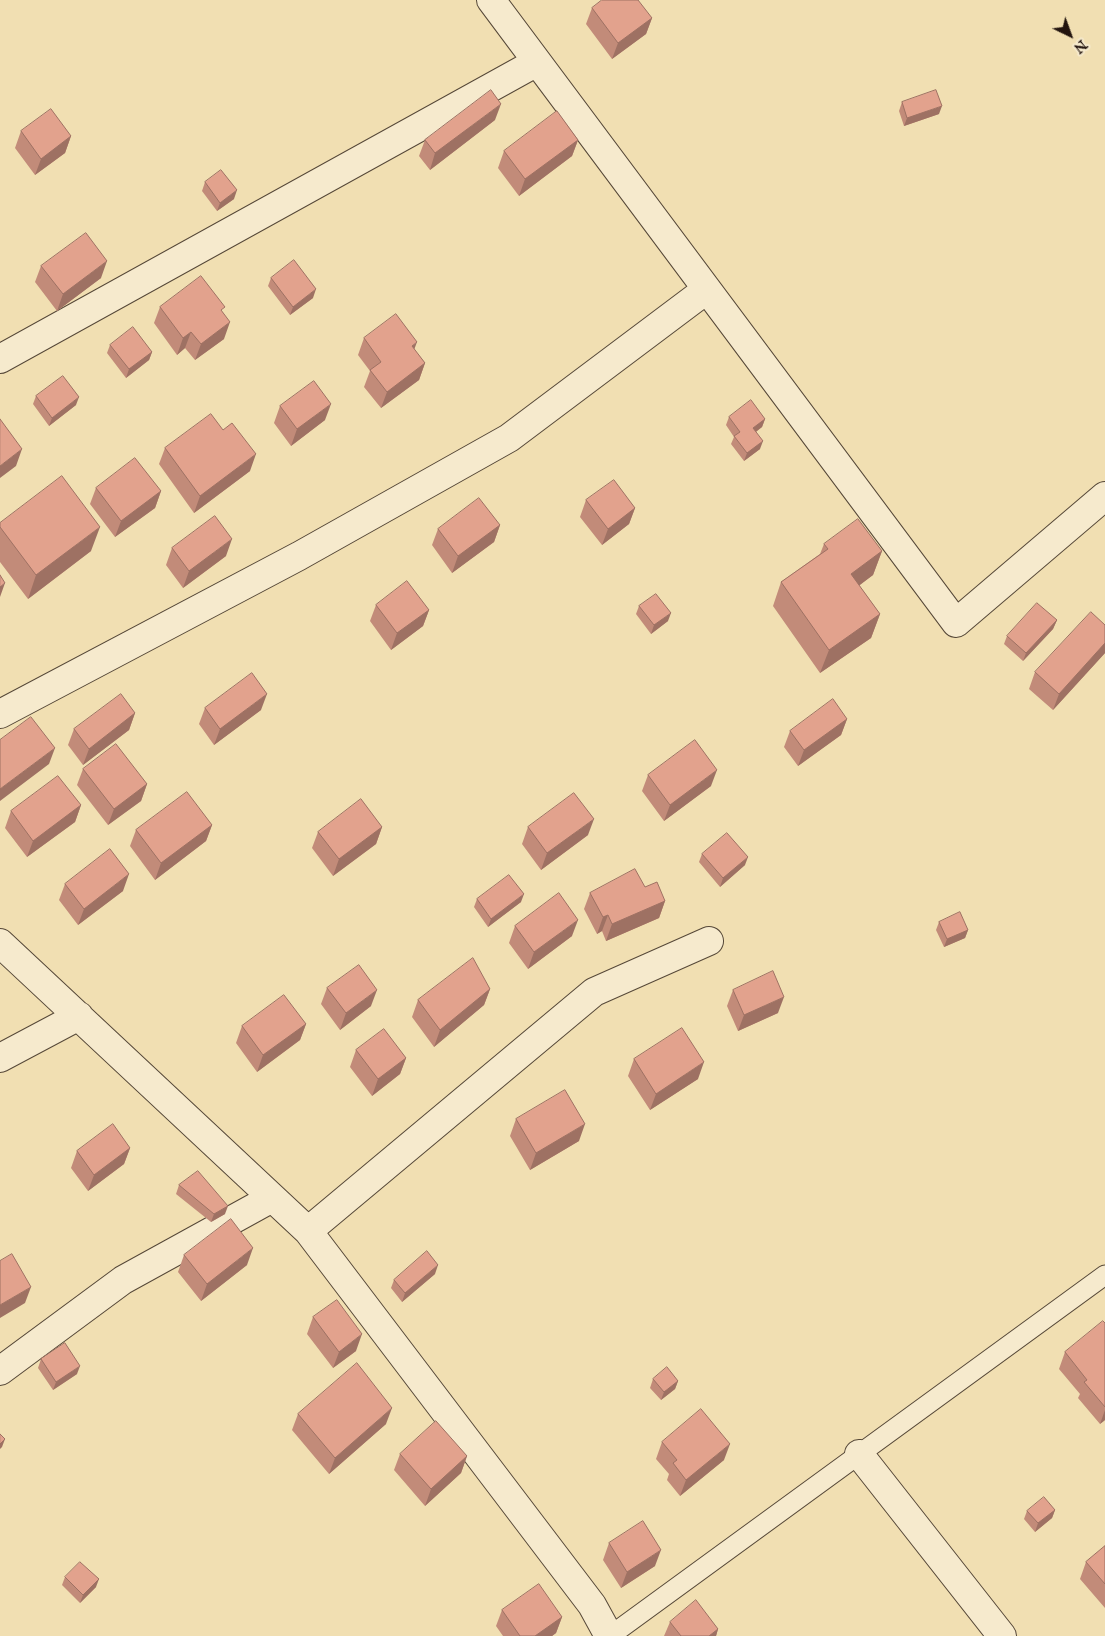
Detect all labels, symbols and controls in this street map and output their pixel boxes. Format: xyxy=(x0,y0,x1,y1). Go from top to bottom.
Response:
north arrow xyxy=(1045,10,1095,60)
text: N xyxy=(1070,35,1091,57)

